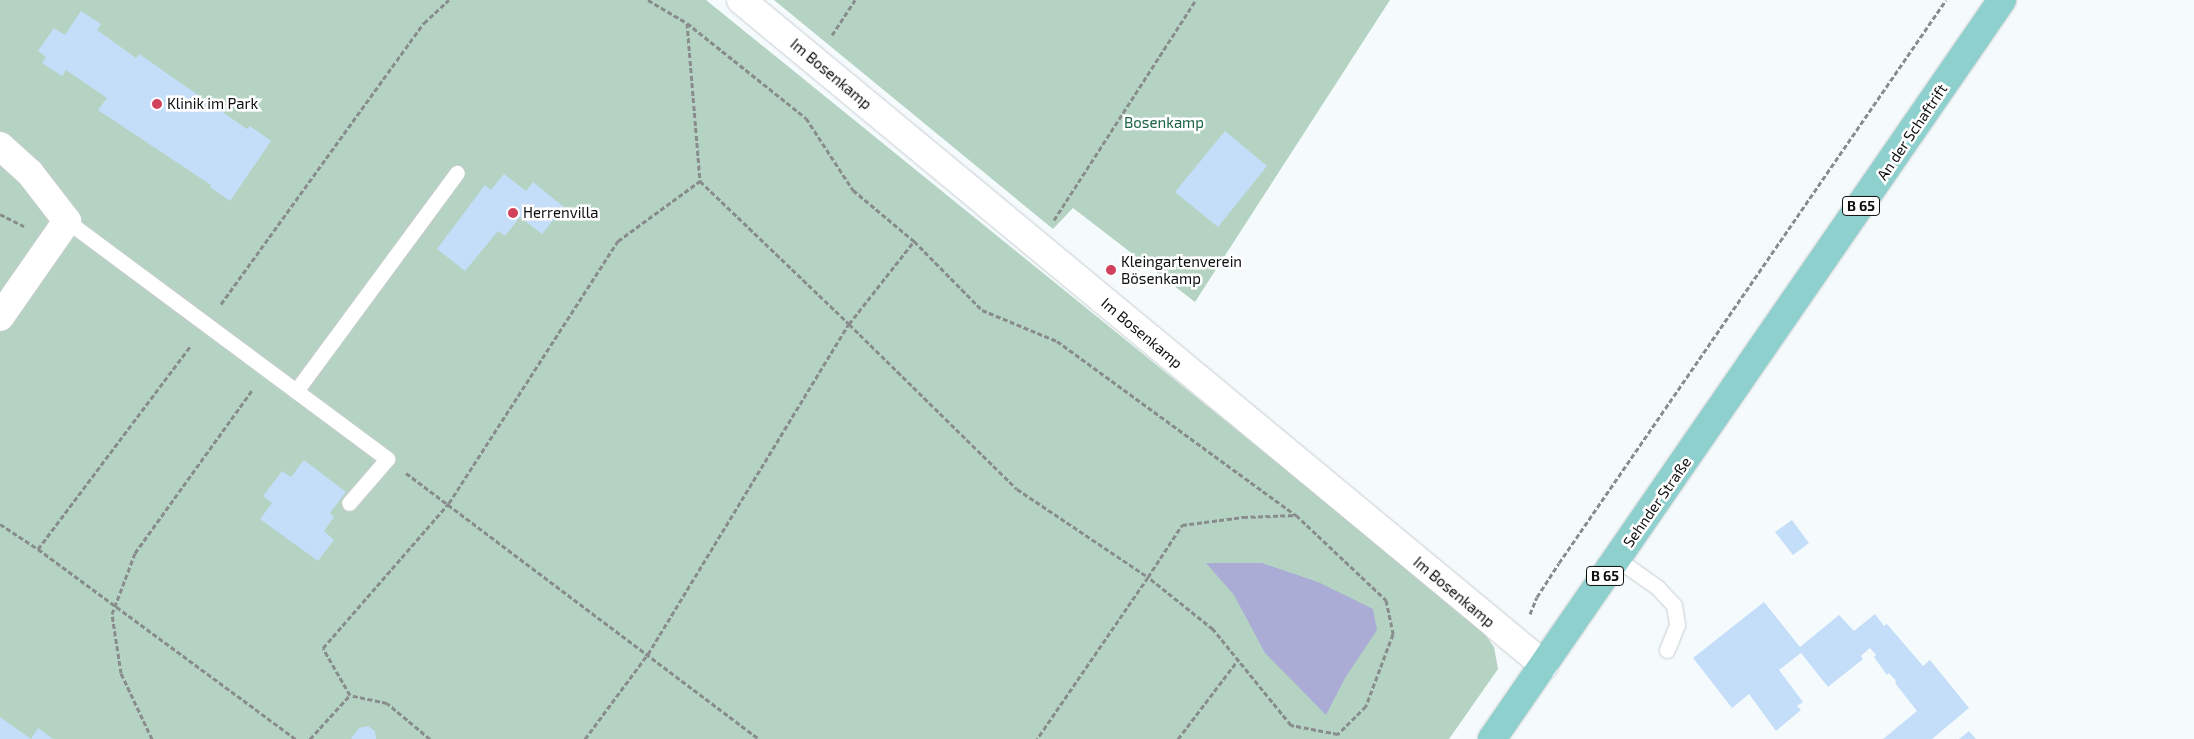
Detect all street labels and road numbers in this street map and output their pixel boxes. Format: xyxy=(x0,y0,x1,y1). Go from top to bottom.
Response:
street label: Im Bosenkamp xyxy=(787,35,875,113)
street label: An der Schaftrift xyxy=(1873,80,1951,184)
road number: B 65 xyxy=(1841,195,1881,218)
street label: Im Bosenkamp xyxy=(1098,294,1186,372)
street label: Sehnder Straße xyxy=(1619,453,1695,551)
street label: Im Bosenkamp xyxy=(1410,553,1498,631)
road number: B 65 xyxy=(1585,564,1625,588)

